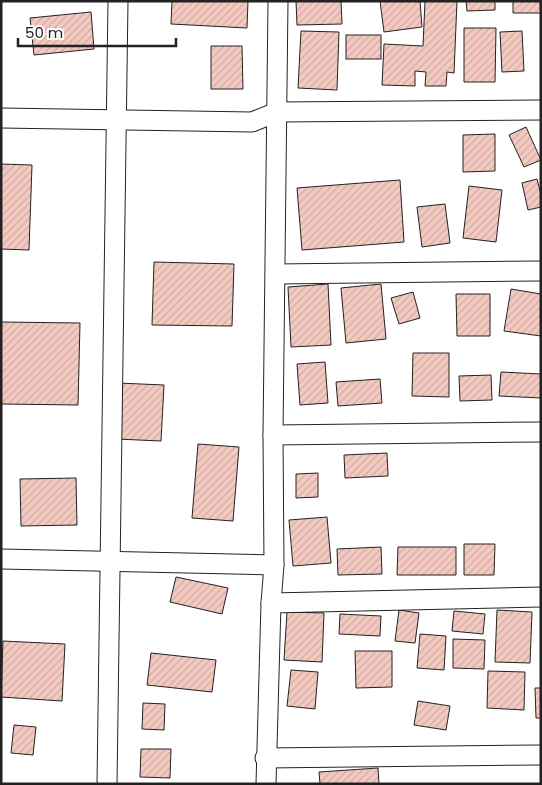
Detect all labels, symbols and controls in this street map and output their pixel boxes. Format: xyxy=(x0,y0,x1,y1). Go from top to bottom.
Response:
scale bar xyxy=(18,15,175,47)
text: 50 m xyxy=(25,22,63,43)

